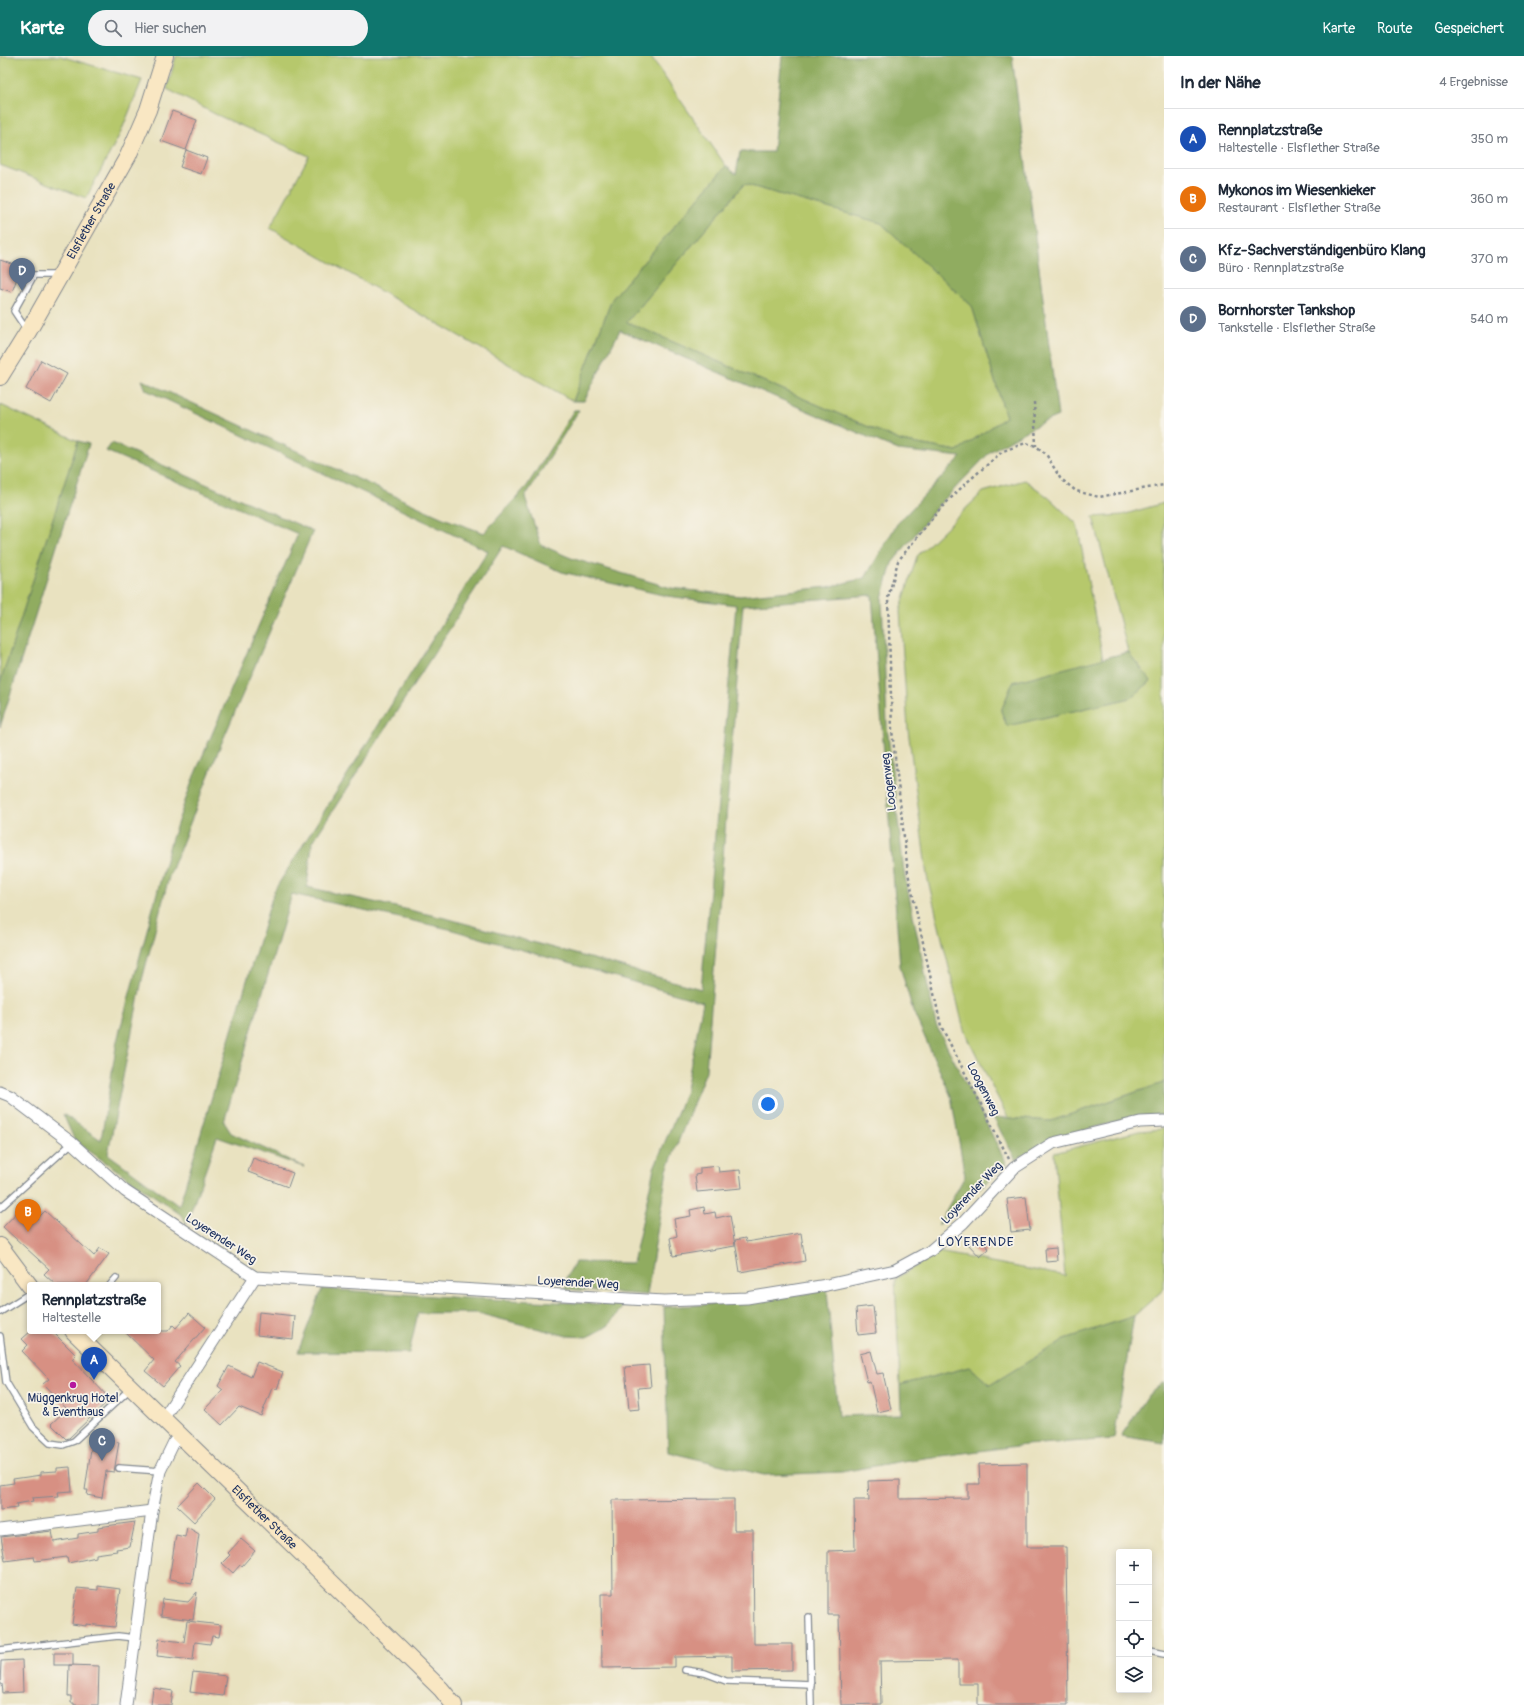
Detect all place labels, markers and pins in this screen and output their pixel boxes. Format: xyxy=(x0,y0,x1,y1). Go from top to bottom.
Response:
pin: D xyxy=(9,258,35,291)
pin: B xyxy=(15,1199,41,1232)
pin: A xyxy=(81,1347,107,1380)
marker: Müggenkrug Hotel & Eventhaus xyxy=(68,1380,78,1390)
place label: Müggenkrug Hotel & Eventhaus xyxy=(27,1391,119,1420)
pin: C xyxy=(89,1428,115,1461)

